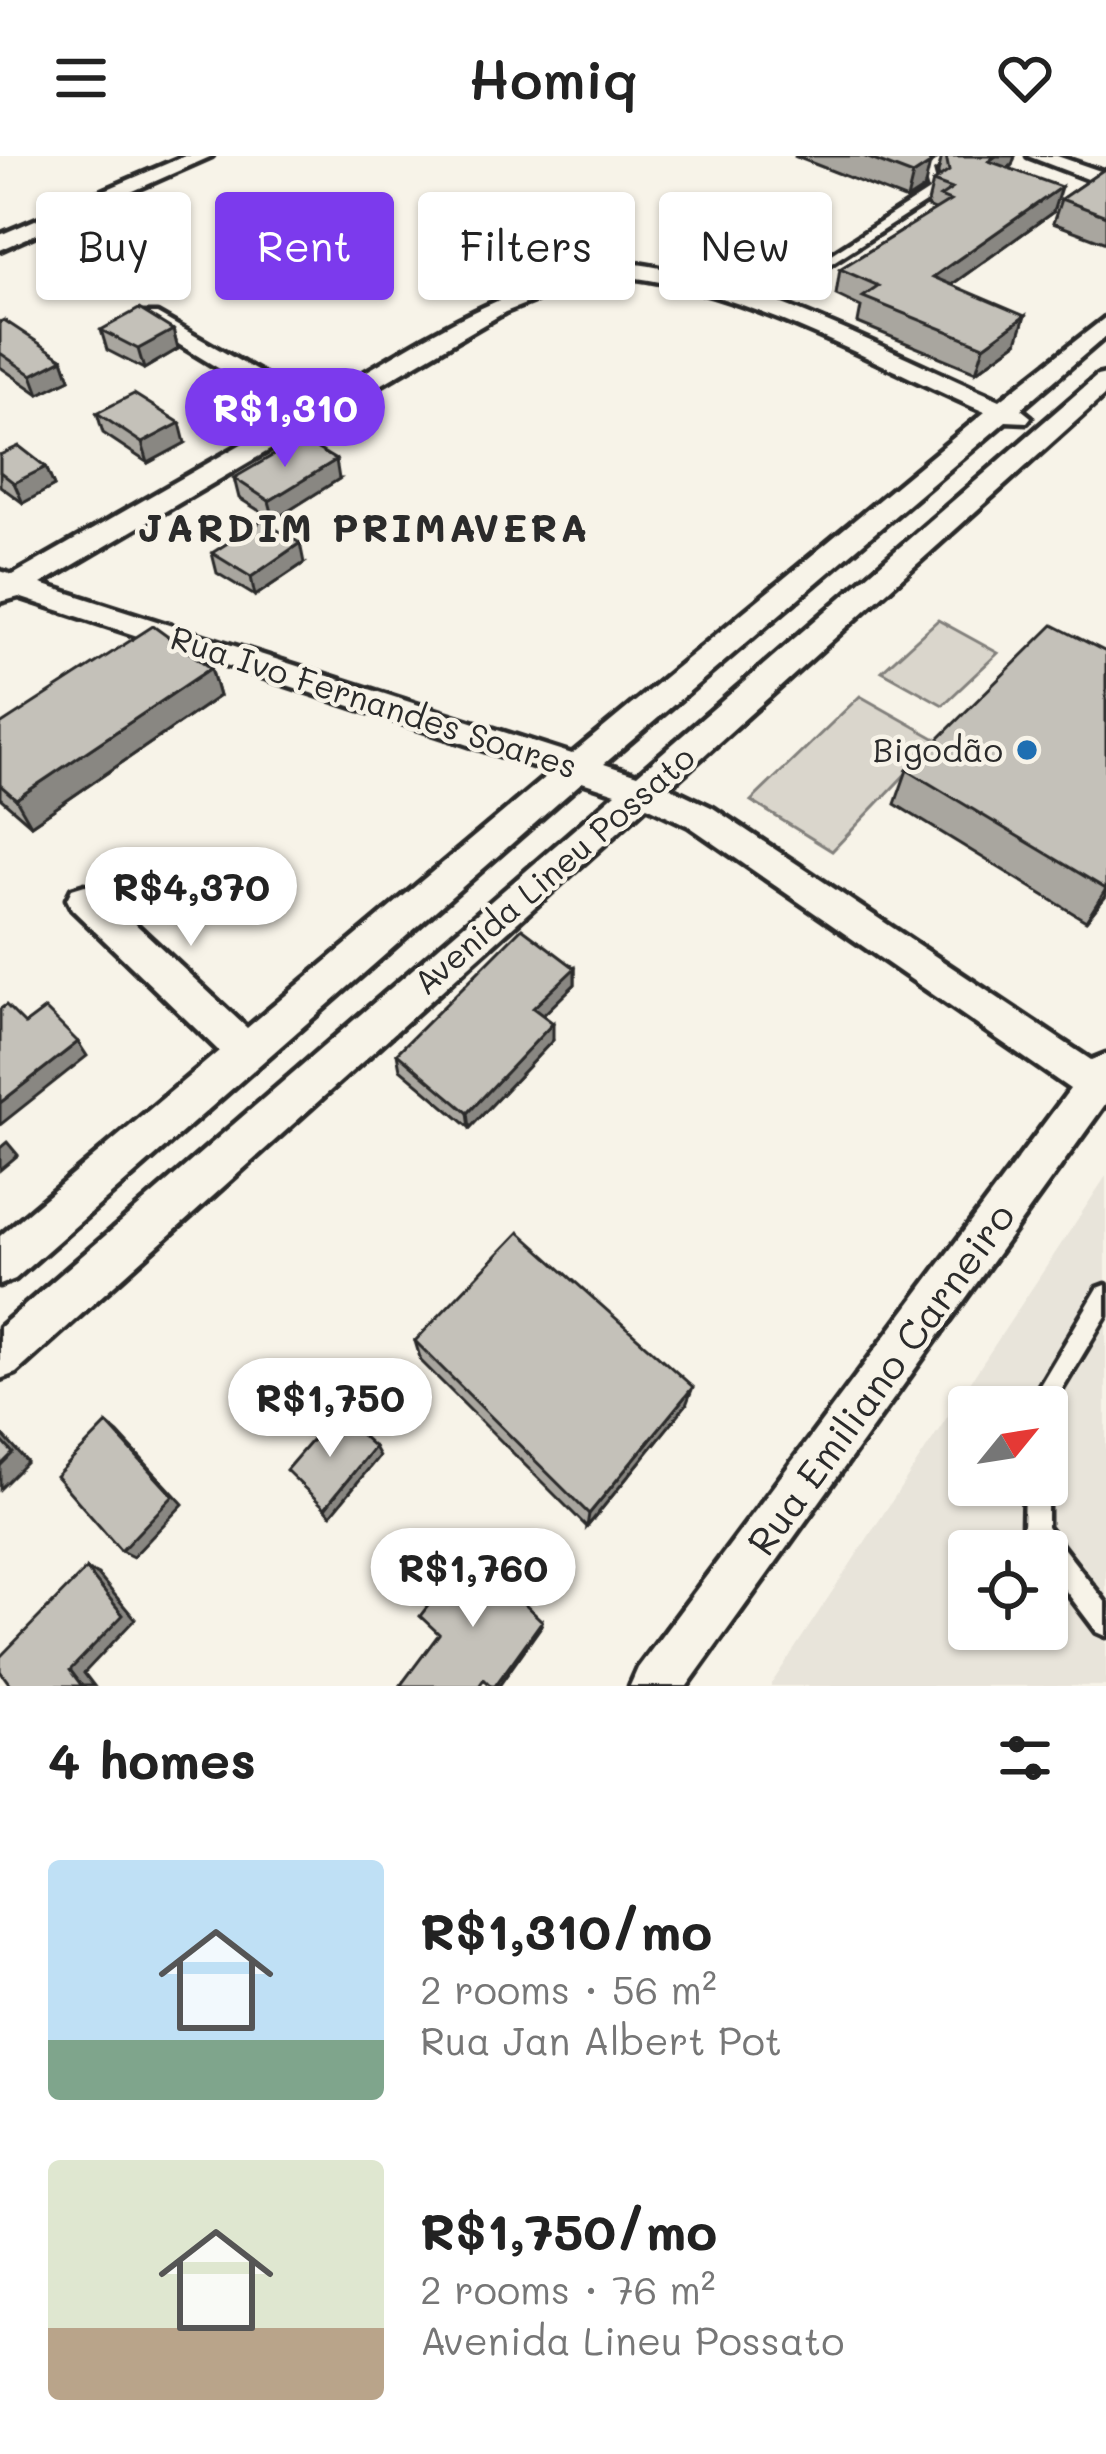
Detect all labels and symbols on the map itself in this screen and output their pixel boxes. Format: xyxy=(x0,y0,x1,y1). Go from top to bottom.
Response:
pin: R$1,310 xyxy=(174,368,396,470)
district label: JARDIM PRIMAVERA xyxy=(138,501,590,552)
street label: Rua Ivo Fernandes Soares xyxy=(166,615,583,787)
place label: Bigodão xyxy=(873,727,1003,770)
street label: Avenida Lineu Possato xyxy=(403,735,703,1003)
marker: Bigodão xyxy=(1014,737,1040,763)
pin: R$4,370 xyxy=(80,847,302,949)
street label: Rua Emiliano Carneiro xyxy=(735,1192,1025,1565)
pin: R$1,750 xyxy=(219,1358,441,1460)
north arrow xyxy=(948,1386,1068,1506)
pin: R$1,760 xyxy=(362,1528,584,1630)

